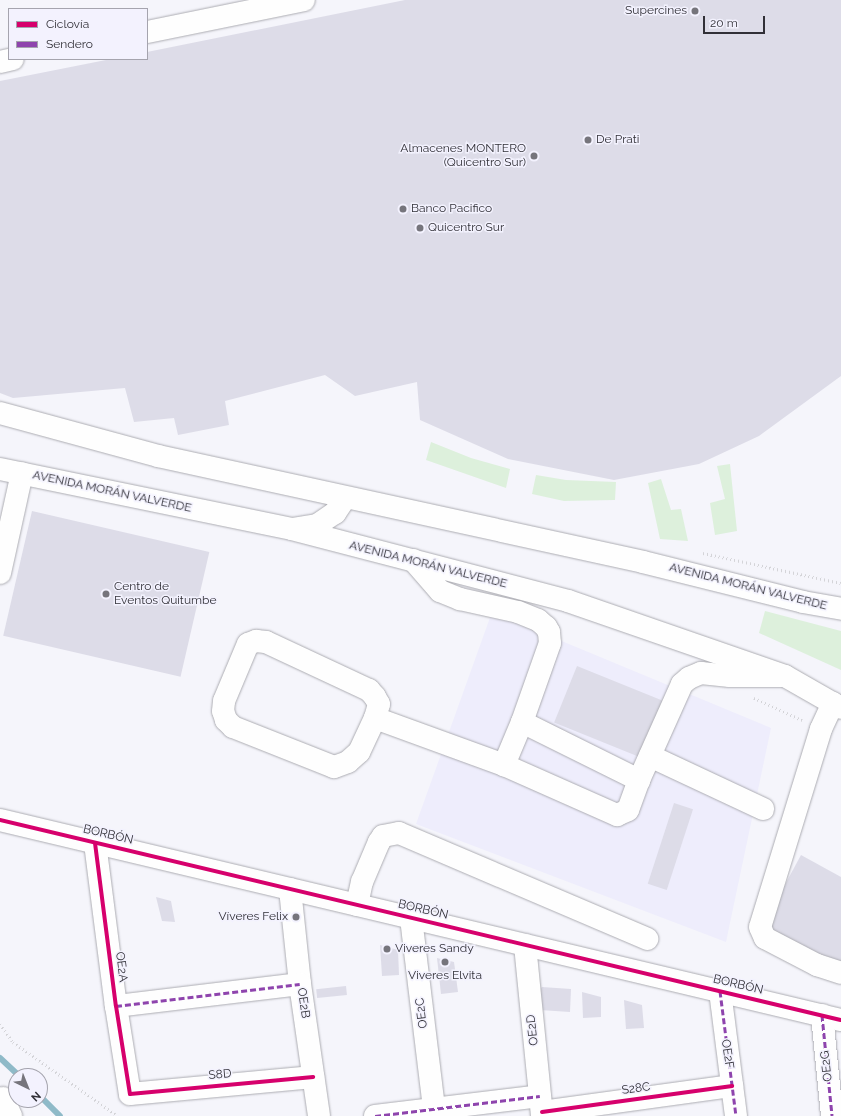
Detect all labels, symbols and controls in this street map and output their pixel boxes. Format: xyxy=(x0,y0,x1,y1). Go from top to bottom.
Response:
place label: Supercines xyxy=(625,4,687,18)
marker: Supercines xyxy=(690,6,700,16)
legend xyxy=(8,8,148,60)
scale bar xyxy=(705,8,767,34)
text: 20 m xyxy=(710,16,738,30)
text: Ciclovía xyxy=(46,17,89,31)
text: Sendero xyxy=(46,37,93,51)
place label: De Prati xyxy=(596,133,639,147)
marker: De Prati xyxy=(583,135,593,145)
place label: Almacenes MONTERO (Quicentro Sur) xyxy=(400,142,526,170)
marker: Almacenes MONTERO (Quicentro Sur) xyxy=(529,151,539,161)
place label: Banco Pacifico xyxy=(411,202,492,216)
marker: Banco Pacifico xyxy=(398,204,408,214)
place label: Quicentro Sur xyxy=(428,221,504,235)
marker: Quicentro Sur xyxy=(415,223,425,233)
street label: AVENIDA MORÁN VALVERDE xyxy=(31,468,193,516)
street label: AVENIDA MORÁN VALVERDE xyxy=(347,538,509,592)
street label: AVENIDA MORÁN VALVERDE xyxy=(667,560,829,614)
place label: Centro de Eventos Quitumbe xyxy=(114,580,216,608)
marker: Centro de Eventos Quitumbe xyxy=(101,589,111,599)
street label: BORBÓN xyxy=(81,822,135,848)
street label: BORBÓN xyxy=(396,897,450,923)
place label: Víveres Felix xyxy=(218,910,288,924)
marker: Víveres Felix xyxy=(291,912,301,922)
place label: Viveres Sandy xyxy=(395,942,474,956)
marker: Viveres Sandy xyxy=(382,944,392,954)
street label: OE2A xyxy=(112,951,130,983)
marker: Viveres Elvita xyxy=(440,957,450,967)
place label: Viveres Elvita xyxy=(408,969,482,983)
street label: BORBÓN xyxy=(711,972,765,998)
street label: OE2B xyxy=(294,987,312,1019)
street label: OE2C xyxy=(413,997,431,1029)
street label: OE2D xyxy=(524,1014,542,1046)
street label: OE2F xyxy=(718,1038,736,1070)
street label: OE2G xyxy=(818,1050,836,1082)
street label: S8D xyxy=(208,1067,232,1083)
north arrow xyxy=(8,1068,48,1108)
street label: S28C xyxy=(621,1080,651,1098)
text: N xyxy=(28,1089,43,1104)

